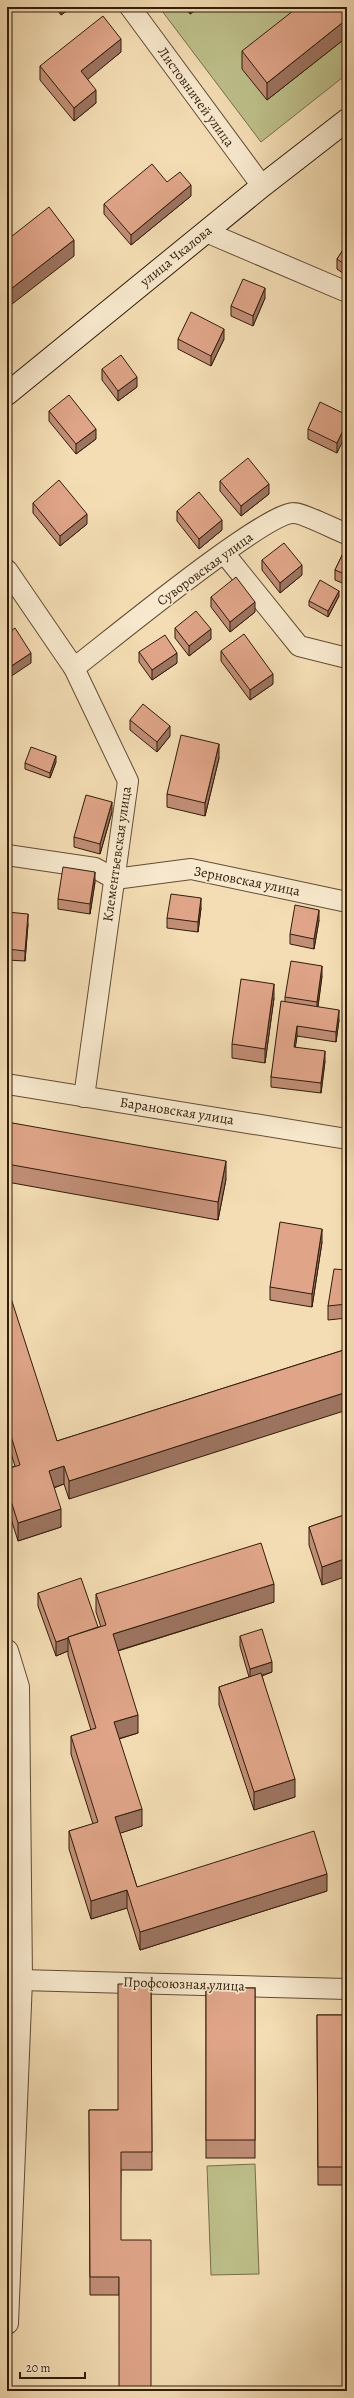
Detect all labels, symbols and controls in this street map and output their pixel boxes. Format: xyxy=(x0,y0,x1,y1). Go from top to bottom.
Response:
street label: Листовничей улица xyxy=(153,43,239,151)
street label: улица Чкалова xyxy=(135,221,216,291)
street label: Суворовская улица xyxy=(153,527,257,610)
street label: Клементьевская улица xyxy=(98,785,136,923)
street label: Зерновская улица xyxy=(192,861,302,901)
street label: Барановская улица xyxy=(119,1093,236,1129)
street label: Профсоюзная улица xyxy=(123,1972,246,1996)
scale bar xyxy=(20,2354,85,2380)
text: 20 m xyxy=(26,2360,50,2376)

